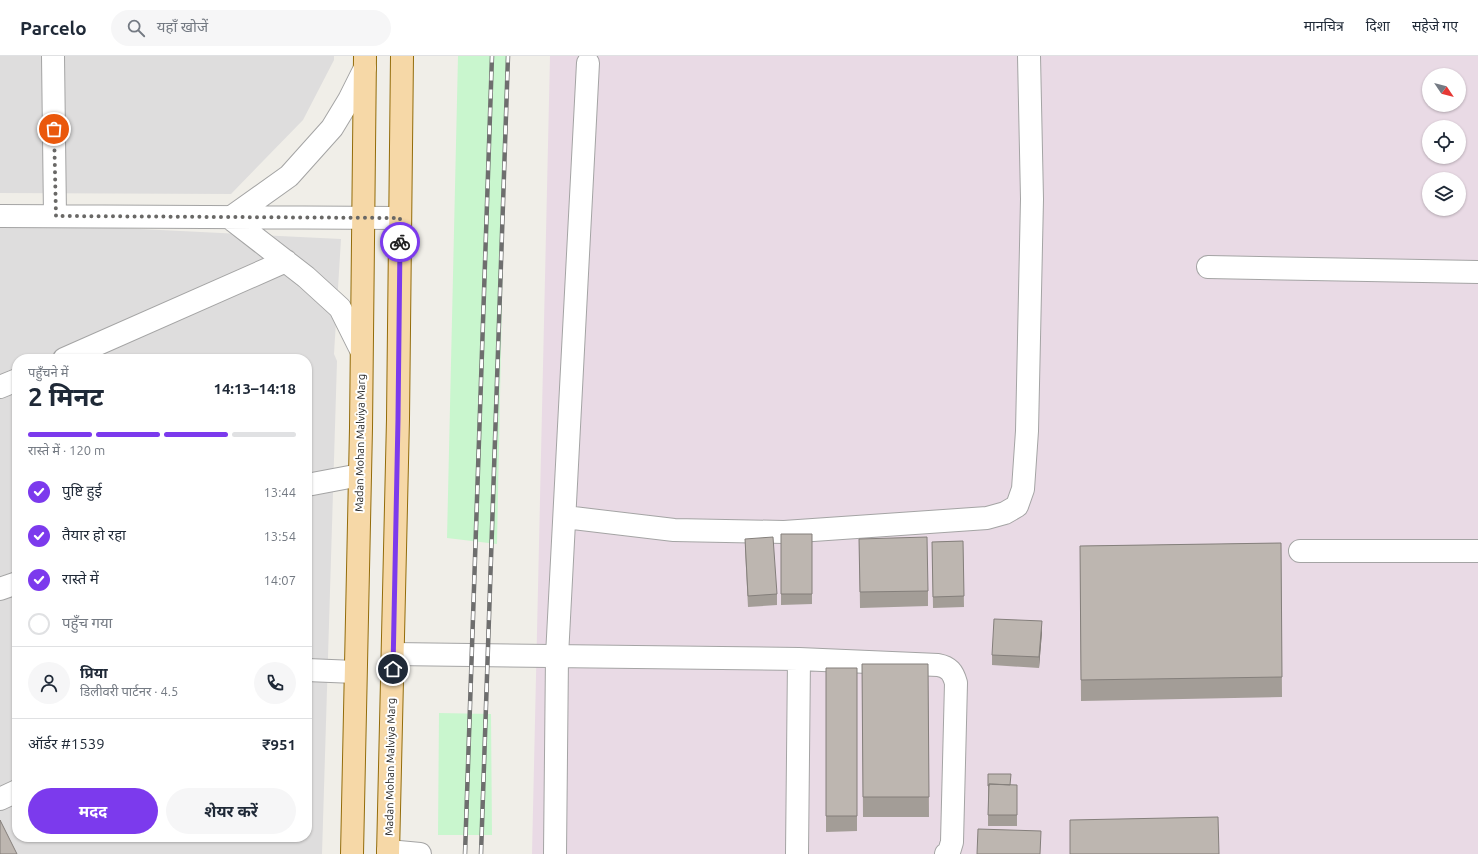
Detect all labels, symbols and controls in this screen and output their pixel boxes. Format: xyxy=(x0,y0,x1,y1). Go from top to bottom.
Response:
search box xyxy=(111,10,391,46)
text: Parcelo xyxy=(20,17,87,39)
icon: search xyxy=(125,17,147,39)
text: यहाँ खोजें xyxy=(157,18,208,35)
text: मानचित्र xyxy=(1304,18,1344,34)
text: दिशा xyxy=(1366,18,1390,34)
text: सहेजे गए xyxy=(1412,18,1458,34)
north arrow xyxy=(1422,68,1466,112)
map controls xyxy=(1422,68,1466,216)
pin xyxy=(37,112,71,146)
icon: bag xyxy=(43,118,65,140)
button: locate xyxy=(1422,120,1466,164)
button: layers xyxy=(1422,172,1466,216)
courier xyxy=(380,222,420,262)
icon: bike xyxy=(389,231,411,253)
text: पहुँचने में xyxy=(28,365,69,379)
street label: Madan Mohan Malviya Marg xyxy=(353,374,367,512)
text: 14:13–14:18 xyxy=(213,380,296,397)
text: 2 मिनट xyxy=(28,382,103,411)
text: रास्ते में · 120 m xyxy=(28,443,105,457)
icon: check xyxy=(28,481,50,503)
text: पुष्टि हुई xyxy=(62,482,102,499)
text: 13:44 xyxy=(263,485,296,499)
icon: check xyxy=(28,525,50,547)
text: तैयार हो रहा xyxy=(62,526,126,543)
text: 13:54 xyxy=(263,529,296,543)
icon: check xyxy=(28,569,50,591)
text: रास्ते में xyxy=(62,570,99,587)
text: 14:07 xyxy=(263,573,296,587)
text: पहुँच गया xyxy=(62,614,112,631)
pin xyxy=(376,652,410,686)
icon: home xyxy=(382,658,404,680)
button: person xyxy=(28,662,70,704)
button: phone xyxy=(254,662,296,704)
text: प्रिया xyxy=(80,664,108,681)
text: डिलीवरी पार्टनर · 4.5 xyxy=(80,684,178,698)
street label: Madan Mohan Malviya Marg xyxy=(383,698,397,836)
text: ऑर्डर #1539 xyxy=(28,735,105,752)
text: ₹951 xyxy=(262,736,296,753)
button: मदद xyxy=(28,788,158,834)
button: शेयर करें xyxy=(166,788,296,834)

